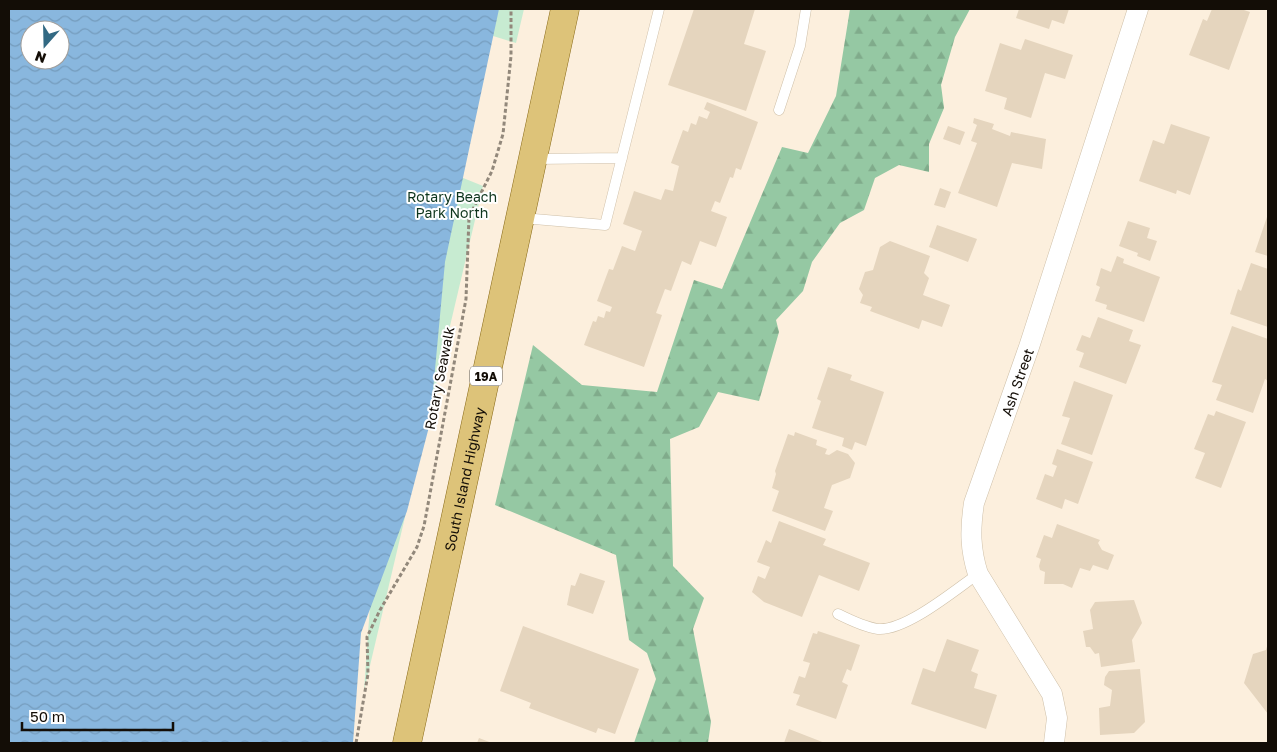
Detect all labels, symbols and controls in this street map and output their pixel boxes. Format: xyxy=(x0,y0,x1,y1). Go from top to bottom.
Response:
north arrow xyxy=(20,20,70,70)
text: N xyxy=(32,48,48,67)
park label: Rotary Beach Park North xyxy=(407,188,497,221)
street label: Rotary Seawalk xyxy=(421,325,457,431)
street label: Ash Street xyxy=(997,346,1036,418)
road number: 19A xyxy=(470,366,502,386)
street label: South Island Highway xyxy=(440,405,488,553)
scale bar xyxy=(22,700,174,732)
text: 50 m xyxy=(30,707,65,725)

